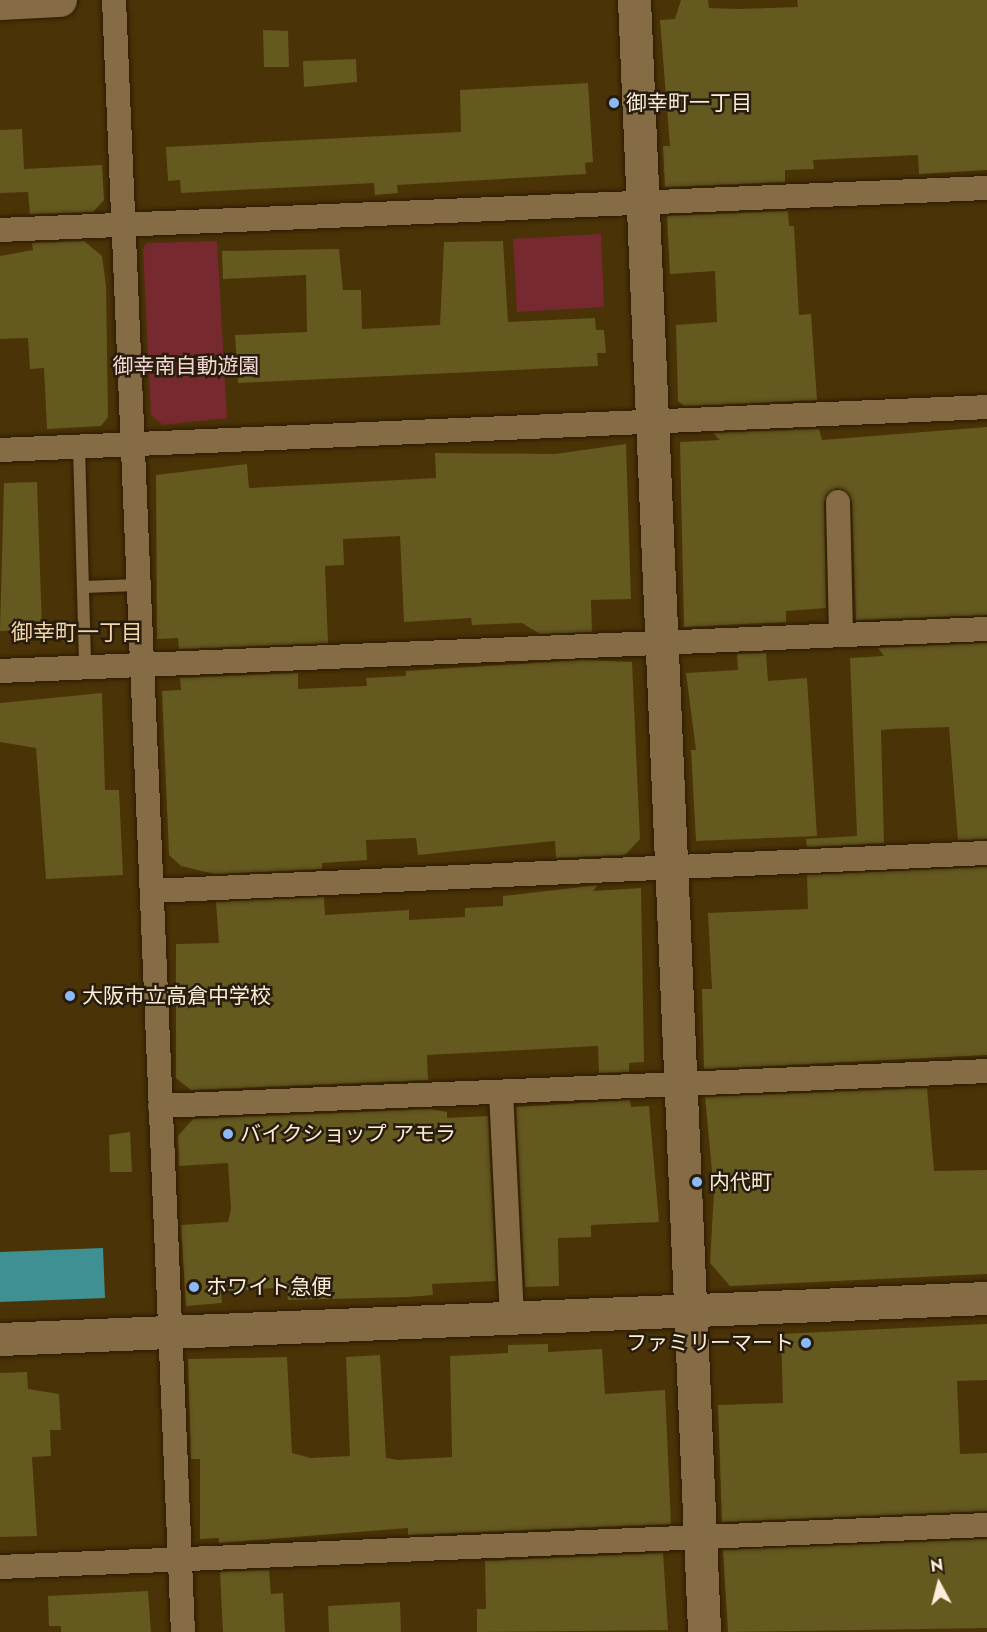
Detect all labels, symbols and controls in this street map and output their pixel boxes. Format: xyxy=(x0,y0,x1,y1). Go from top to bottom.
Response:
place label: 御幸町一丁目 xyxy=(626,90,752,116)
marker: 御幸町一丁目 xyxy=(607,96,621,110)
park label: 御幸南自動遊園 xyxy=(113,353,259,379)
district label: 御幸町一丁目 xyxy=(11,620,143,646)
place label: 大阪市立高倉中学校 xyxy=(82,983,271,1009)
marker: 大阪市立高倉中学校 xyxy=(63,989,77,1003)
place label: バイクショップ アモラ xyxy=(240,1121,456,1147)
marker: バイクショップ アモラ xyxy=(221,1127,235,1141)
place label: 内代町 xyxy=(709,1169,772,1195)
marker: 内代町 xyxy=(690,1175,704,1189)
place label: ホワイト急便 xyxy=(206,1274,332,1300)
marker: ホワイト急便 xyxy=(187,1280,201,1294)
place label: ファミリーマート xyxy=(626,1330,794,1356)
marker: ファミリーマート xyxy=(799,1336,813,1350)
text: N xyxy=(929,1553,944,1578)
north arrow xyxy=(909,1554,969,1614)

